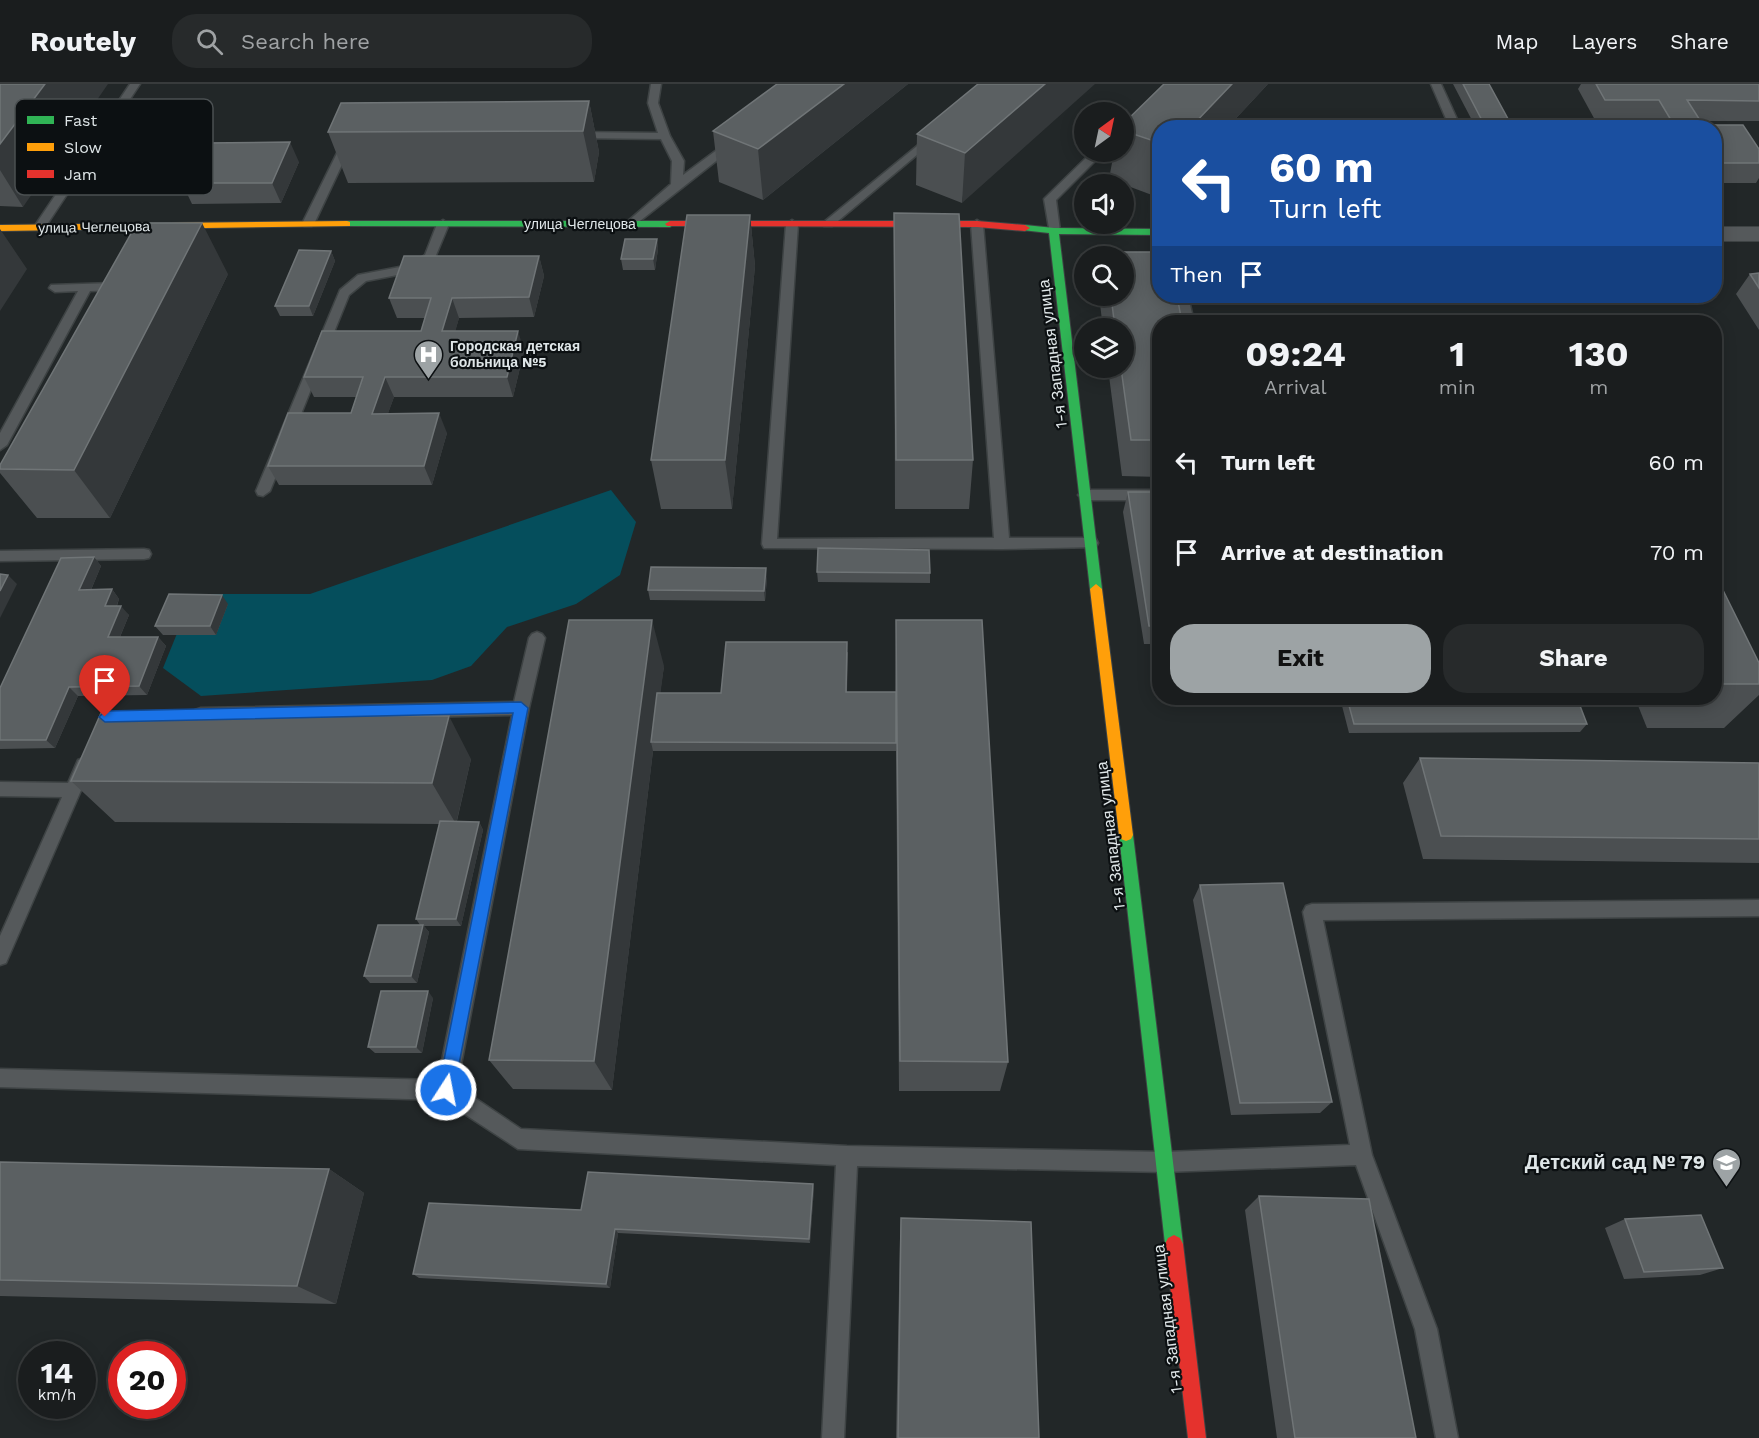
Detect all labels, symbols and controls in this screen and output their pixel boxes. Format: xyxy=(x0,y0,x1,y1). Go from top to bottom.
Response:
search box xyxy=(172,14,592,68)
text: Routely xyxy=(30,25,136,58)
icon: search xyxy=(193,25,226,58)
text: Search here xyxy=(241,29,370,54)
text: Map xyxy=(1495,29,1538,54)
text: Layers xyxy=(1571,29,1637,54)
text: Share xyxy=(1670,29,1729,54)
legend xyxy=(15,99,213,195)
north arrow xyxy=(1074,102,1134,162)
map controls xyxy=(1074,102,1134,378)
text: Fast xyxy=(64,111,97,130)
text: Slow xyxy=(64,138,102,157)
text: 60 m xyxy=(1269,143,1373,192)
icon: left xyxy=(1170,144,1248,222)
text: Jam xyxy=(64,165,97,184)
button: sound xyxy=(1074,174,1134,234)
text: Turn left xyxy=(1269,193,1381,225)
street label: улица Чеглецова xyxy=(524,216,636,232)
street label: улица Чеглецова xyxy=(38,218,150,236)
button: search xyxy=(1074,246,1134,306)
icon: arrive xyxy=(1235,258,1268,291)
text: Then xyxy=(1170,262,1223,287)
street label: 1-я Западная улица xyxy=(1034,278,1071,429)
button: layers xyxy=(1074,318,1134,378)
text: 09:24 xyxy=(1245,333,1346,375)
text: 1 xyxy=(1449,333,1465,375)
text: 130 xyxy=(1569,333,1629,375)
hospital icon: Городская детская больница №5 xyxy=(413,338,445,380)
place label: Городская детская больница №5 xyxy=(450,338,580,370)
text: Arrival xyxy=(1264,375,1327,399)
text: min xyxy=(1439,375,1476,399)
text: m xyxy=(1589,375,1608,399)
icon: left xyxy=(1170,446,1203,479)
text: Turn left xyxy=(1221,450,1315,475)
text: 60 m xyxy=(1648,450,1704,475)
icon: arrive xyxy=(1170,536,1203,569)
text: Arrive at destination xyxy=(1221,540,1444,565)
text: 70 m xyxy=(1650,540,1704,565)
button: Exit xyxy=(1170,624,1431,693)
button: Share xyxy=(1443,624,1704,693)
pin xyxy=(79,655,130,717)
icon: arrive xyxy=(88,664,121,697)
street label: 1-я Западная улица xyxy=(1092,760,1129,911)
position arrow xyxy=(414,1058,478,1122)
school or university icon: Детский сад № 79 xyxy=(1710,1146,1742,1188)
place label: Детский сад № 79 xyxy=(1525,1150,1705,1174)
street label: 1-я Западная улица xyxy=(1149,1243,1186,1394)
speed limit sign: 20 xyxy=(108,1341,186,1419)
text: 14 xyxy=(41,1355,73,1390)
text: km/h xyxy=(38,1386,76,1404)

